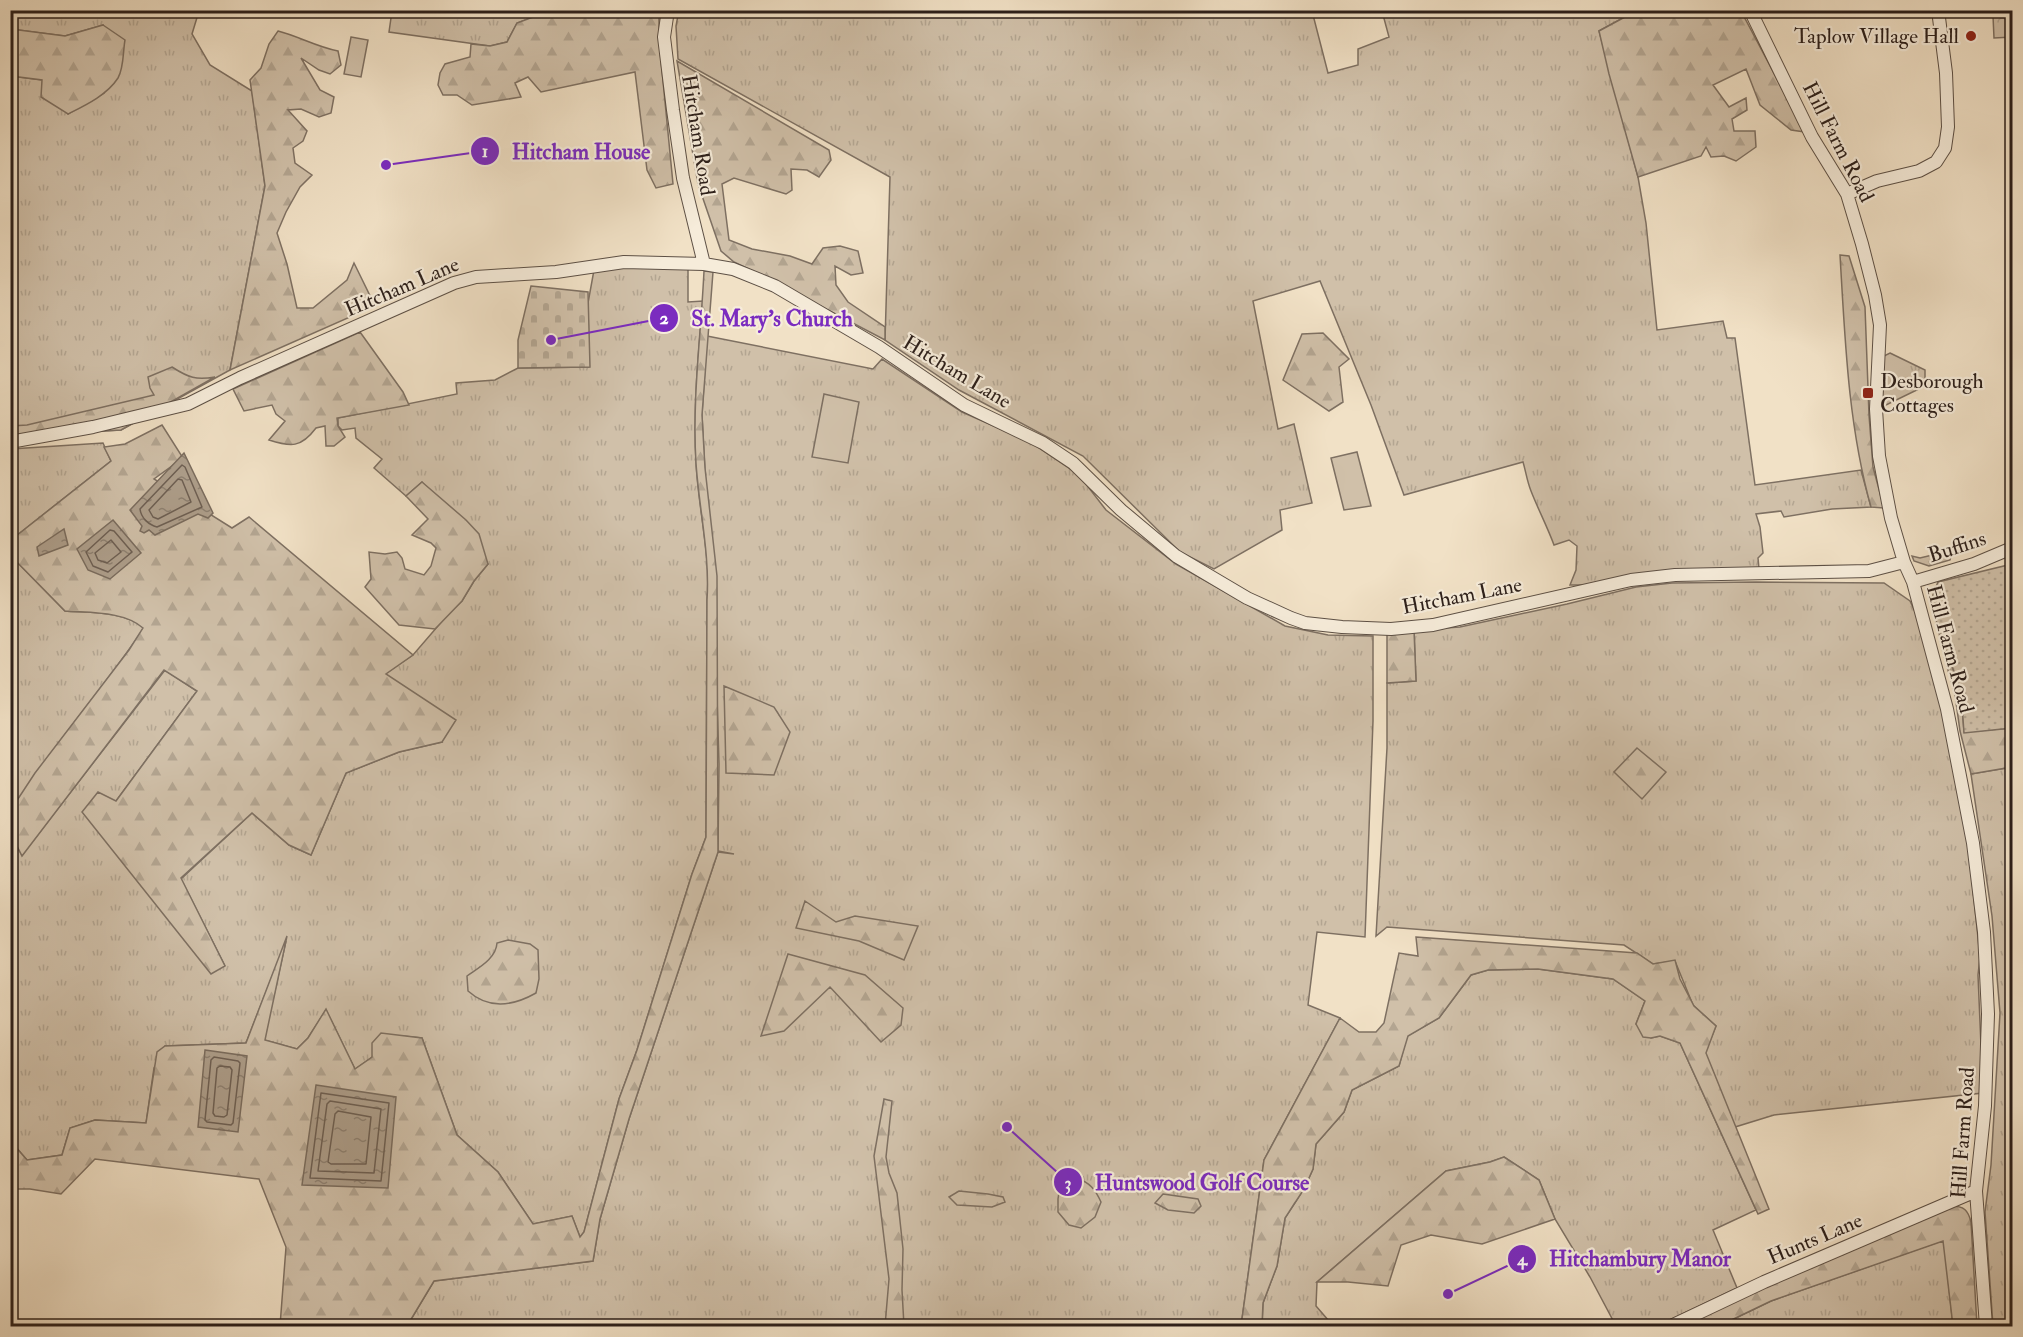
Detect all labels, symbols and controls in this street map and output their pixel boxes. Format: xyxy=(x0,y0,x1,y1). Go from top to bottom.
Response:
place label: Taplow Village Hall xyxy=(1794,23,1960,50)
marker: Taplow Village Hall xyxy=(1964,29,1978,43)
street label: Hitcham Road xyxy=(675,73,721,198)
street label: Hill Farm Road xyxy=(1796,77,1880,207)
callout: Hitcham House xyxy=(470,131,662,171)
text: Hitcham House xyxy=(512,138,651,166)
text: 1 xyxy=(482,140,488,163)
street label: Hitcham Lane xyxy=(341,251,463,323)
callout: St. Mary's Church xyxy=(649,298,865,338)
text: St. Mary's Church xyxy=(691,305,853,334)
text: 2 xyxy=(659,307,669,330)
street label: Hitcham Lane xyxy=(898,329,1016,415)
place label: Desborough Cottages xyxy=(1880,368,1984,419)
marker: Desborough Cottages xyxy=(1861,386,1875,400)
street label: Buffins xyxy=(1924,525,1990,569)
street label: Hitcham Lane xyxy=(1400,571,1525,621)
street label: Hill Farm Road xyxy=(1920,582,1980,717)
street label: Hill Farm Road xyxy=(1945,1066,1981,1200)
callout: Huntswood Golf Course xyxy=(1053,1162,1321,1202)
text: Huntswood Golf Course xyxy=(1095,1169,1310,1197)
text: 3 xyxy=(1065,1172,1072,1195)
street label: Hunts Lane xyxy=(1763,1207,1867,1271)
callout: Hitchambury Manor xyxy=(1507,1239,1743,1279)
text: Hitchambury Manor xyxy=(1549,1245,1732,1274)
text: 4 xyxy=(1516,1248,1528,1271)

